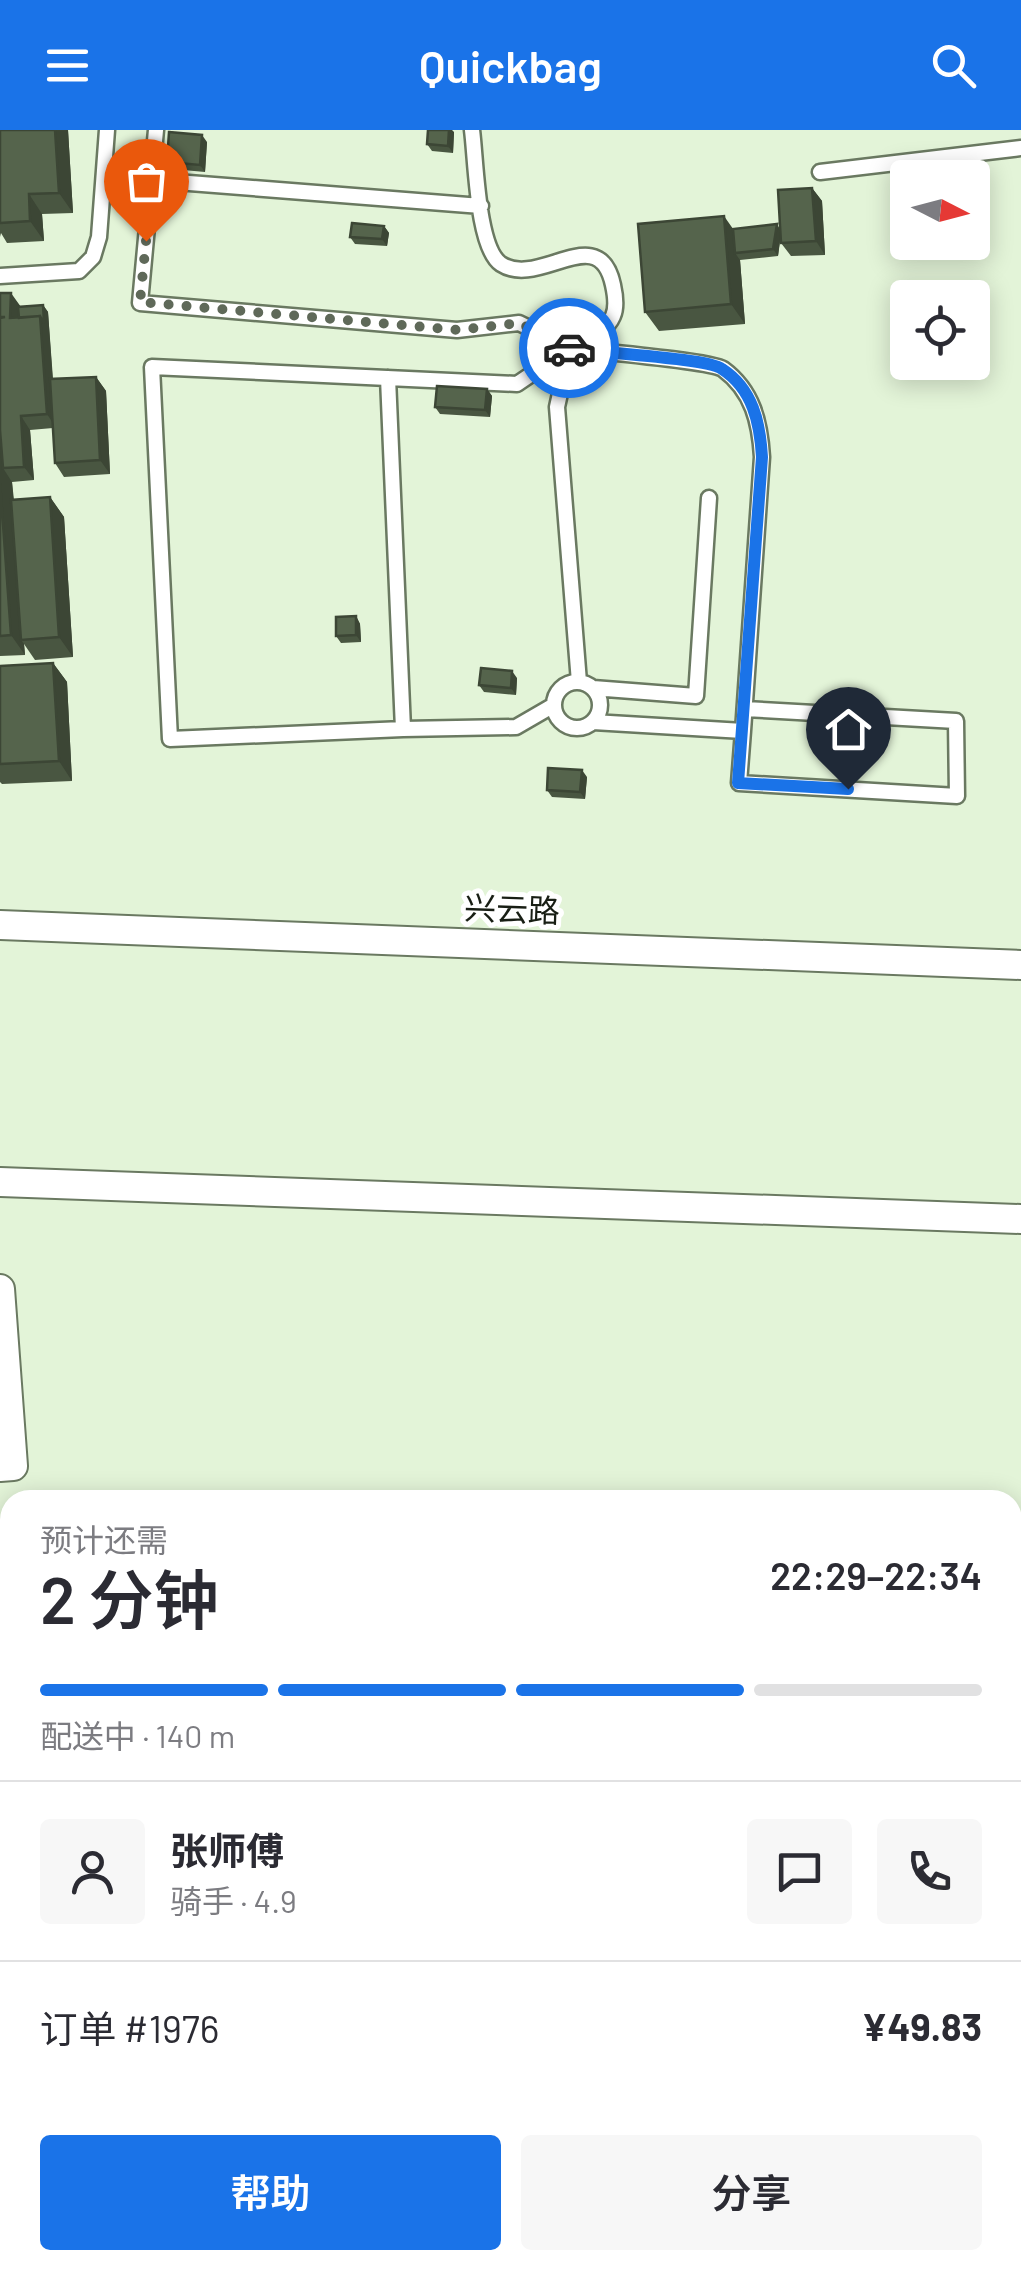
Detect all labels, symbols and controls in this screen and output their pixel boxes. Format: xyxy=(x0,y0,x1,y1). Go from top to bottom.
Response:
icon: menu xyxy=(40,38,95,93)
text: Quickbag xyxy=(419,38,602,92)
icon: search xyxy=(926,38,981,93)
pin xyxy=(104,139,189,242)
icon: bag xyxy=(119,154,174,209)
north arrow xyxy=(890,160,990,260)
map controls xyxy=(890,160,990,380)
button: locate xyxy=(890,280,990,380)
courier xyxy=(519,298,619,398)
icon: car xyxy=(542,321,597,376)
pin xyxy=(806,687,891,790)
icon: home xyxy=(821,702,876,757)
street label: 兴云路 xyxy=(463,887,561,929)
text: 预计还需 xyxy=(40,1520,168,1558)
text: 22:29–22:34 xyxy=(770,1552,982,1598)
text: 2 分钟 xyxy=(40,1559,219,1637)
text: 配送中 · 140 m xyxy=(40,1716,235,1754)
button: person xyxy=(40,1819,145,1924)
button: chat xyxy=(747,1819,852,1924)
button: phone xyxy=(877,1819,982,1924)
text: 张师傅 xyxy=(170,1827,284,1873)
text: 骑手 · 4.9 xyxy=(170,1881,297,1919)
text: ¥49.83 xyxy=(861,2003,982,2049)
text: 订单 #1976 xyxy=(40,2005,219,2051)
button: 帮助 xyxy=(40,2135,501,2250)
button: 分享 xyxy=(521,2135,982,2250)

